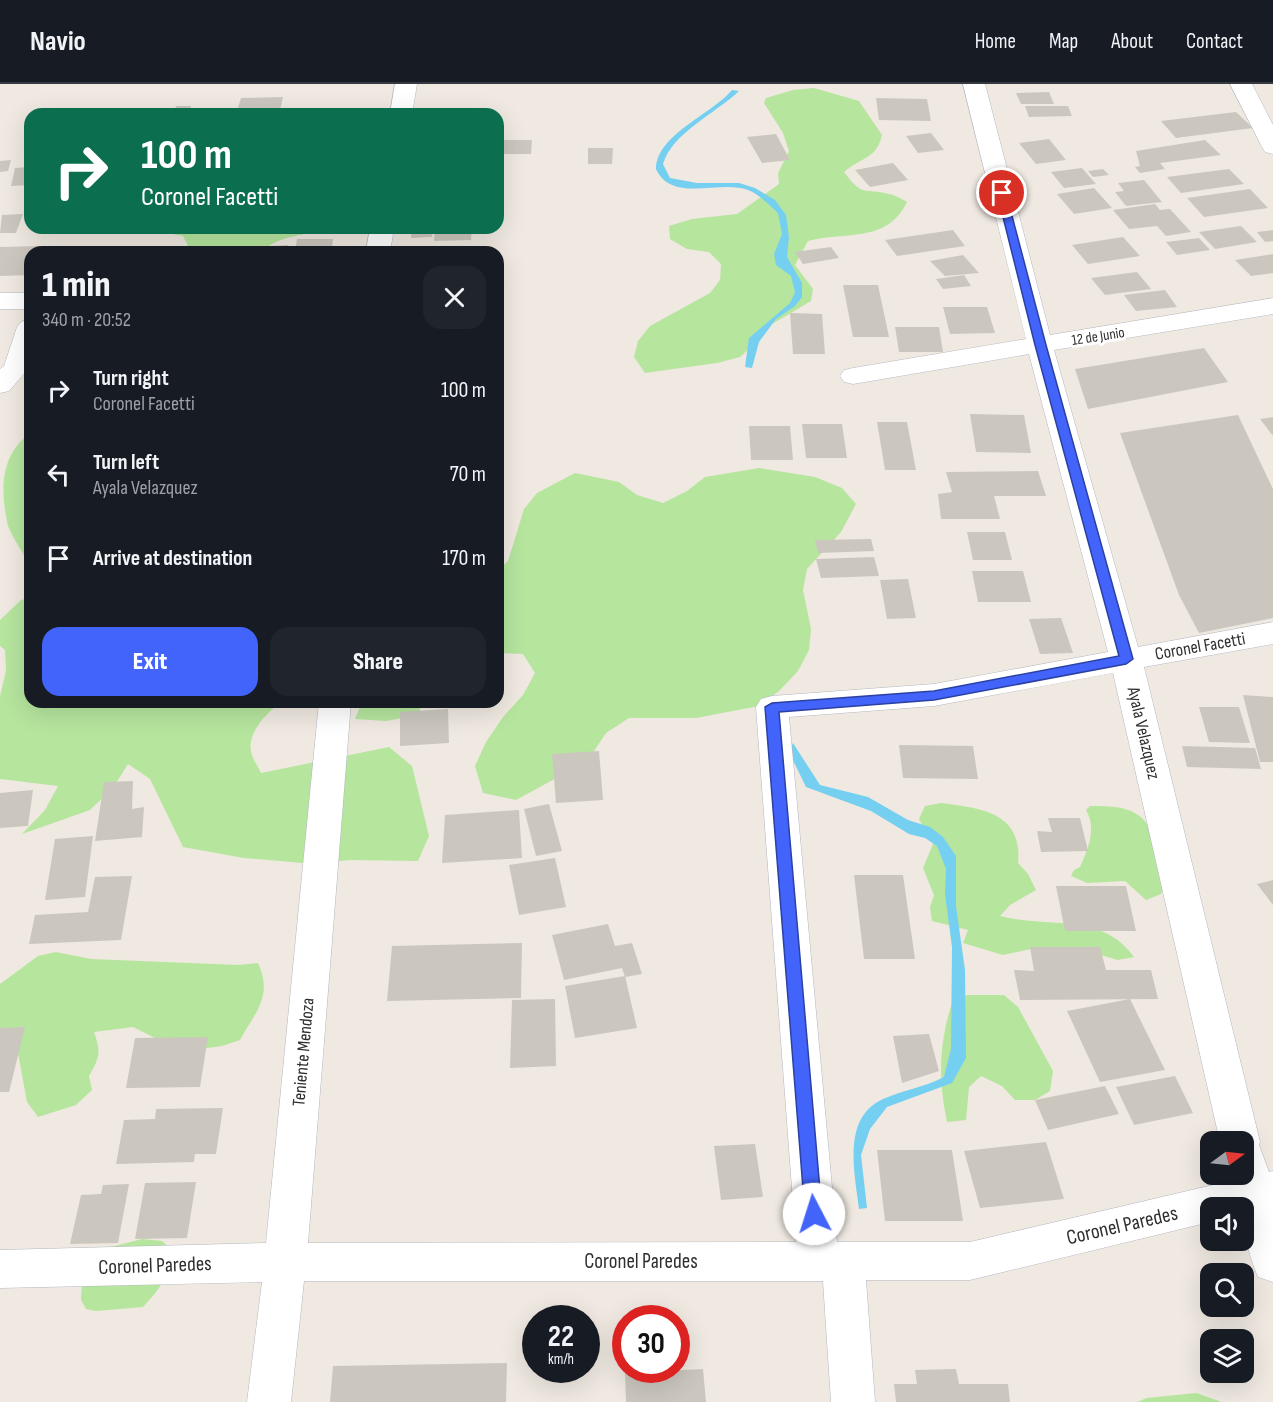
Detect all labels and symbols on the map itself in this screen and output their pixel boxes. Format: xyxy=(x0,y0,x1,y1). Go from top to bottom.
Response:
pin xyxy=(976,167,1027,218)
street label: 12 de Junio xyxy=(1070,323,1126,350)
street label: Coronel Facetti xyxy=(1153,628,1247,665)
street label: Ayala Velazquez xyxy=(1122,684,1164,782)
street label: Teniente Mendoza xyxy=(288,997,319,1107)
north arrow xyxy=(1200,1131,1254,1185)
position arrow xyxy=(782,1182,846,1246)
street label: Coronel Paredes xyxy=(1064,1201,1180,1250)
street label: Coronel Paredes xyxy=(584,1249,698,1274)
street label: Coronel Paredes xyxy=(98,1251,212,1280)
speed limit sign: 30 xyxy=(612,1305,690,1383)

